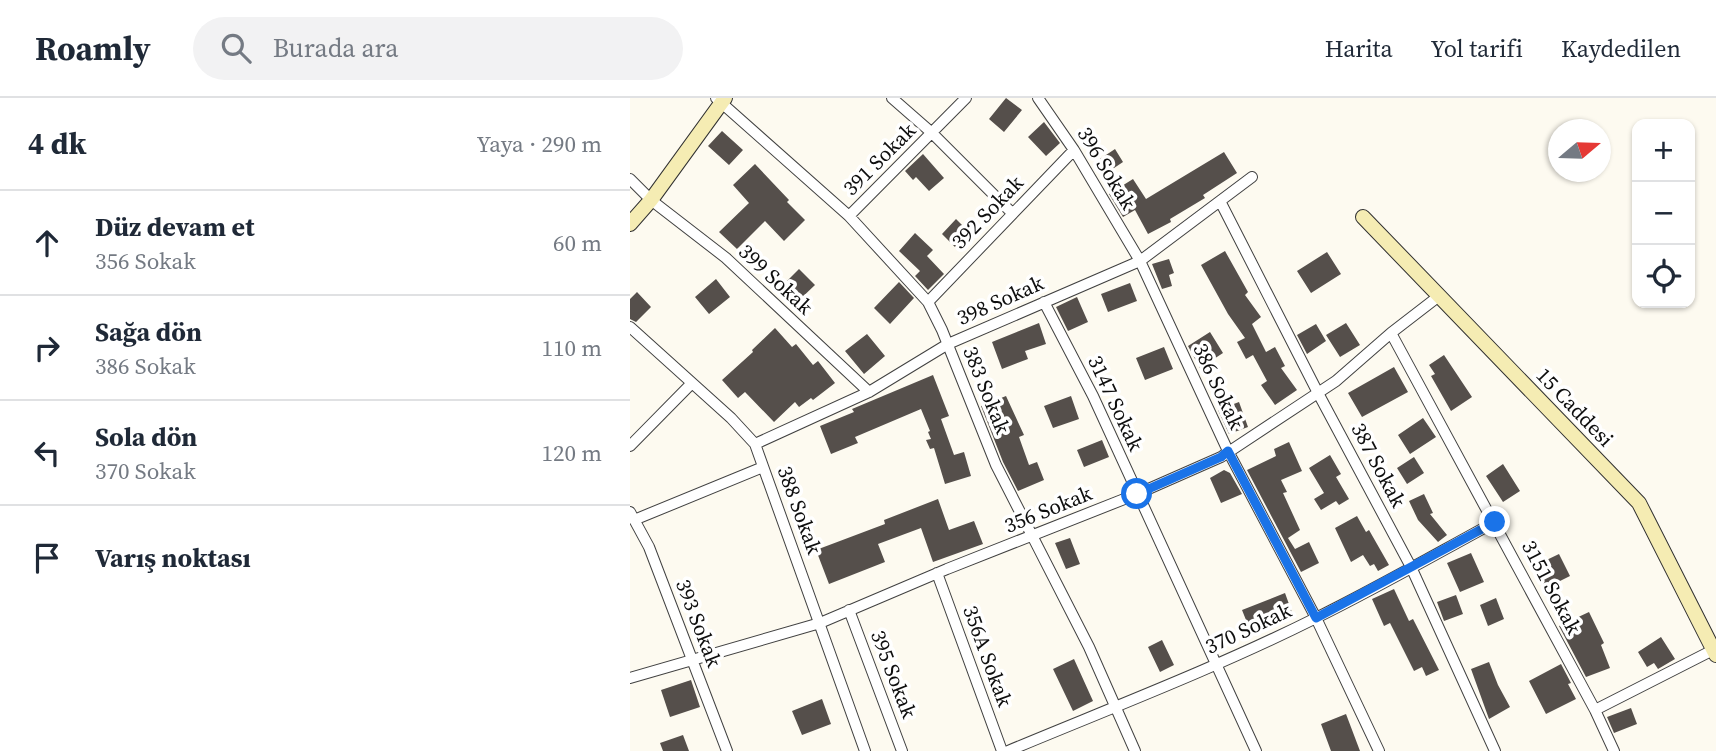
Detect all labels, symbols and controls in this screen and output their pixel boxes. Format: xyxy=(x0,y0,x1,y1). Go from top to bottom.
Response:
search box xyxy=(193,17,683,80)
text: Roamly xyxy=(35,26,151,71)
icon: search xyxy=(217,29,255,67)
text: Burada ara xyxy=(273,30,399,66)
text: Harita xyxy=(1325,32,1393,65)
text: Yol tarifi xyxy=(1431,32,1523,65)
text: Kaydedilen xyxy=(1561,32,1681,65)
street label: 391 Sokak xyxy=(836,116,922,202)
north arrow xyxy=(1548,119,1611,182)
map controls xyxy=(1632,119,1695,308)
button: + xyxy=(1632,119,1695,182)
street label: 396 Sokak xyxy=(1071,121,1143,215)
text: 4 dk xyxy=(28,123,86,164)
text: Yaya · 290 m xyxy=(476,128,602,160)
street label: 392 Sokak xyxy=(945,168,1030,255)
button: − xyxy=(1632,182,1695,245)
text: Düz devam et xyxy=(95,209,254,245)
icon: ahead xyxy=(28,224,66,262)
text: 60 m xyxy=(553,227,602,259)
street label: 399 Sokak xyxy=(732,237,820,321)
text: 356 Sokak xyxy=(95,245,196,277)
button: locate xyxy=(1632,245,1695,308)
street label: 398 Sokak xyxy=(952,268,1048,332)
text: Sağa dön xyxy=(95,314,202,350)
icon: right xyxy=(28,329,66,367)
text: 110 m xyxy=(541,332,602,364)
street label: 386 Sokak xyxy=(1186,338,1252,434)
street label: 383 Sokak xyxy=(956,342,1018,439)
text: 386 Sokak xyxy=(95,350,196,382)
street label: 3147 Sokak xyxy=(1081,350,1151,456)
street label: 15 Caddesi xyxy=(1530,361,1620,453)
street label: 387 Sokak xyxy=(1345,418,1414,513)
text: Sola dön xyxy=(95,419,197,455)
icon: left xyxy=(28,434,66,472)
text: 120 m xyxy=(541,437,602,469)
text: 370 Sokak xyxy=(95,455,196,487)
street label: 388 Sokak xyxy=(771,462,830,559)
street label: 356 Sokak xyxy=(1000,478,1097,540)
route start xyxy=(1121,478,1152,509)
route end xyxy=(1479,506,1510,537)
street label: 3151 Sokak xyxy=(1515,535,1589,640)
icon: arrive xyxy=(28,539,66,577)
text: Varış noktası xyxy=(95,540,251,576)
street label: 393 Sokak xyxy=(669,575,729,672)
street label: 370 Sokak xyxy=(1200,595,1296,661)
street label: 356A Sokak xyxy=(956,601,1020,711)
street label: 395 Sokak xyxy=(864,626,924,723)

